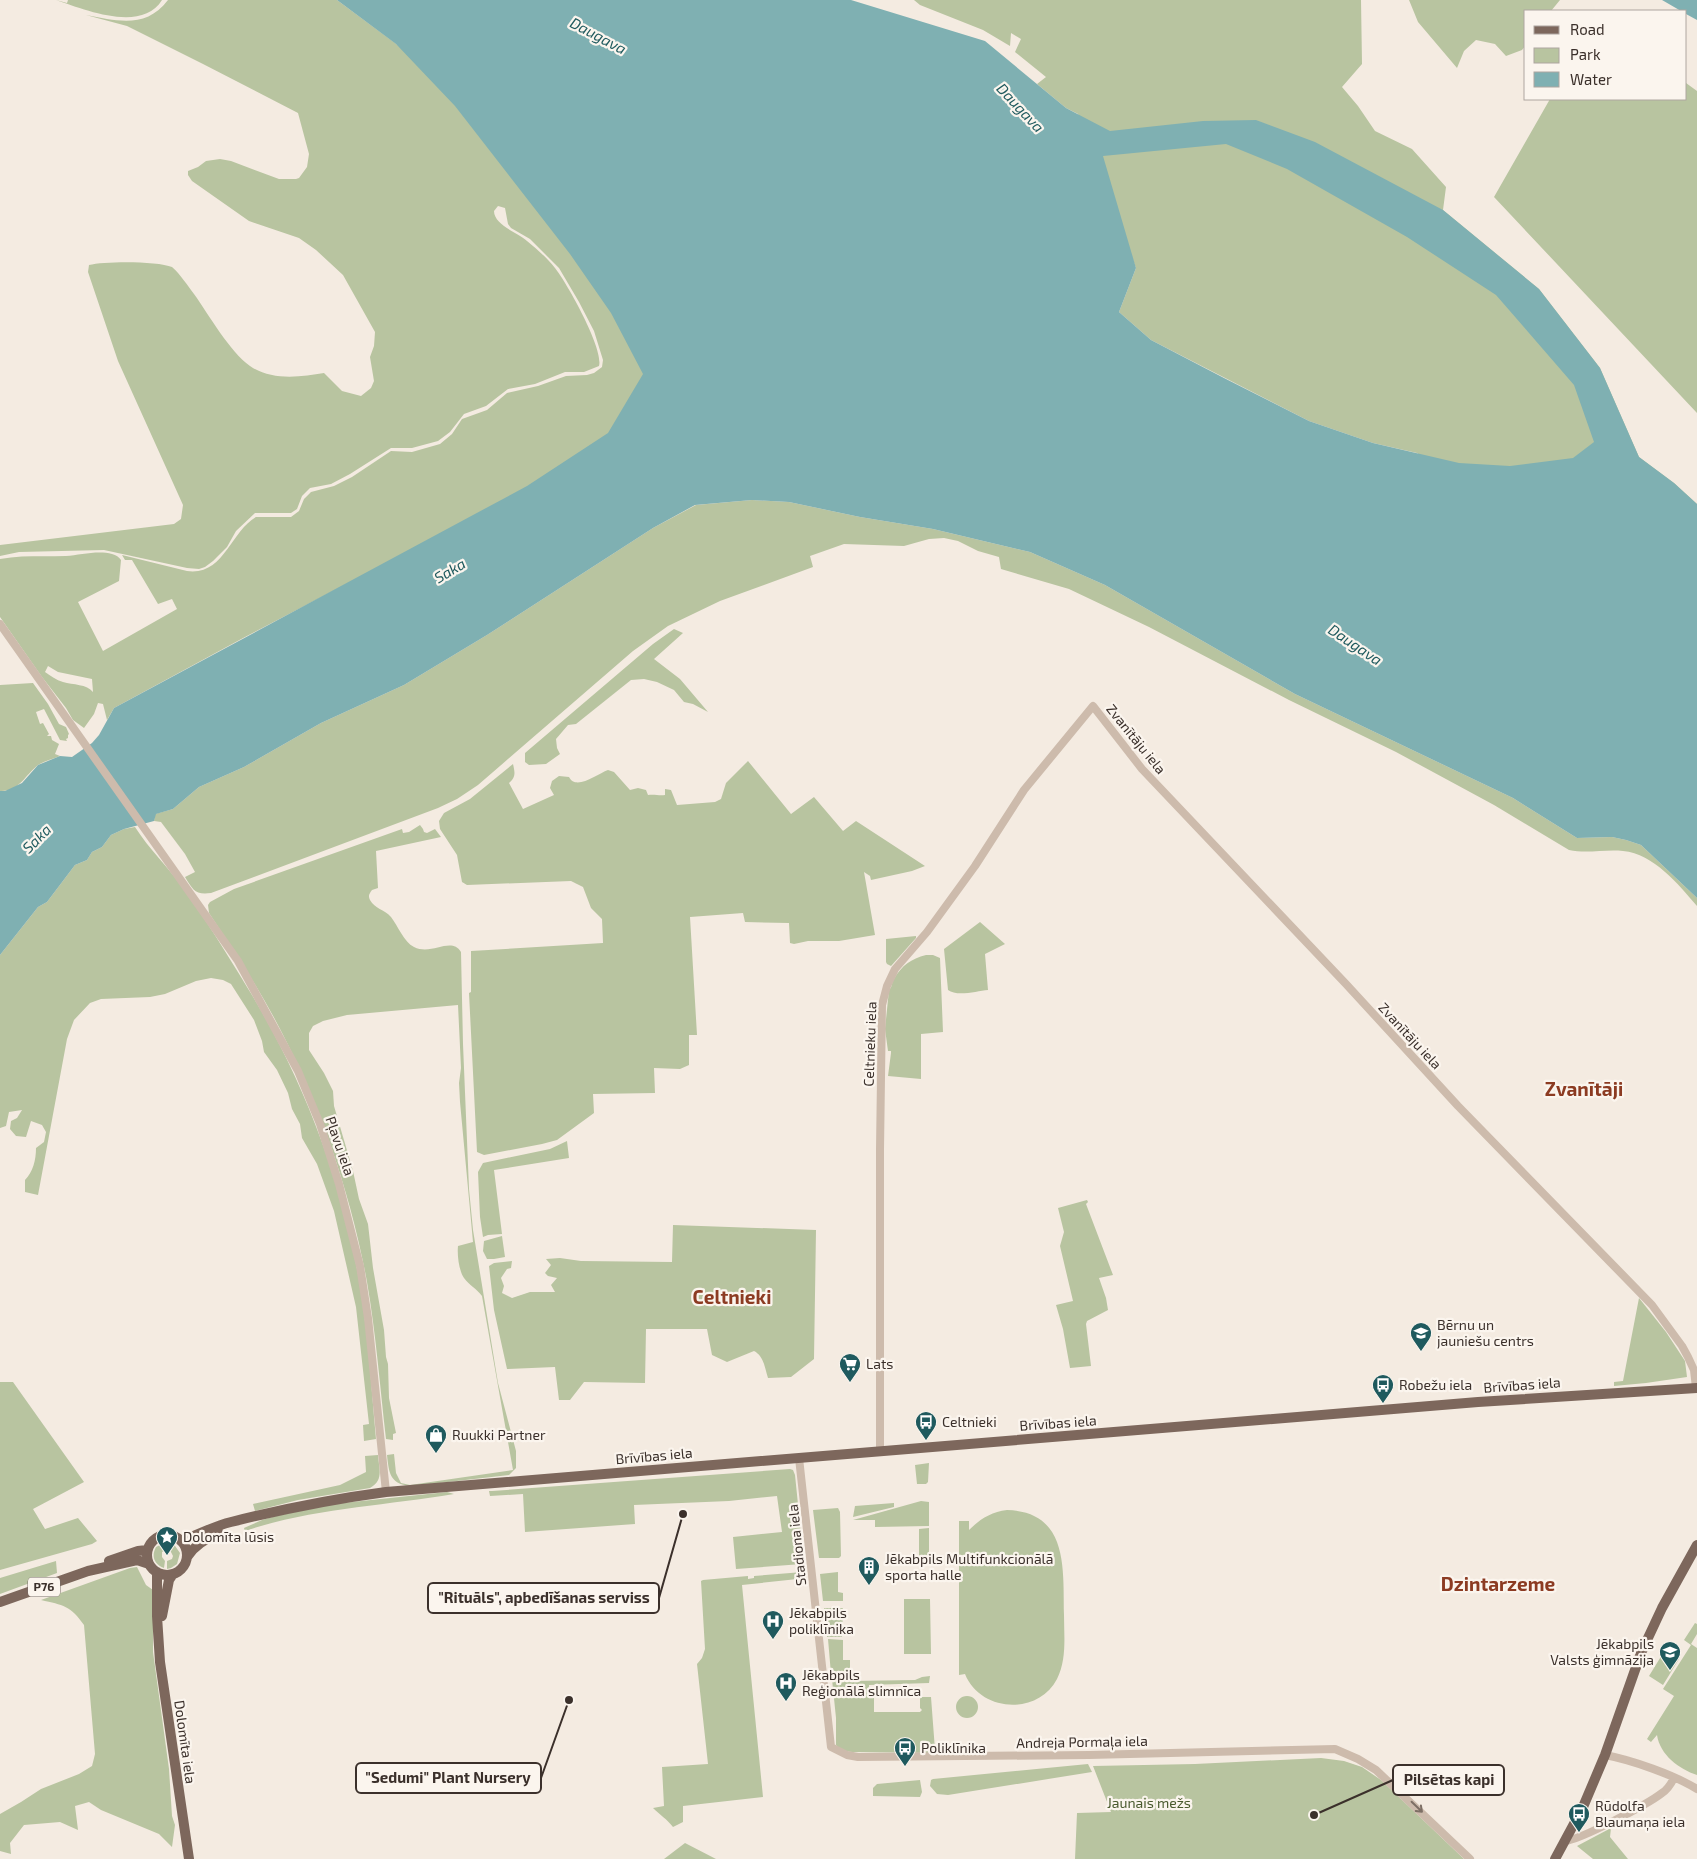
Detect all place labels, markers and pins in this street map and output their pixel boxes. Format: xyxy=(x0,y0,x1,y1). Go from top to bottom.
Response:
place label: Bērnu un jauniešu centrs xyxy=(1437,1316,1534,1349)
school or university icon: Bērnu un jauniešu centrs xyxy=(1409,1321,1433,1352)
supermarket icon: Lats xyxy=(838,1352,862,1383)
place label: Lats xyxy=(866,1355,893,1372)
bus stop icon: Robežu iela xyxy=(1371,1373,1395,1404)
place label: Robežu iela xyxy=(1399,1376,1472,1393)
bus stop icon: Celtnieki xyxy=(914,1410,938,1441)
place label: Celtnieki xyxy=(942,1413,997,1430)
shop icon: Ruukki Partner xyxy=(424,1423,448,1454)
place label: Ruukki Partner xyxy=(452,1426,546,1443)
place icon: Dolomīta lūsis xyxy=(155,1525,179,1556)
place label: Dolomīta lūsis xyxy=(183,1528,274,1545)
place label: Jēkabpils Multifunkcionālā sporta halle xyxy=(885,1550,1053,1583)
building icon: Jēkabpils Multifunkcionālā sporta halle xyxy=(857,1555,881,1586)
callout: "Rituāls", apbedīšanas serviss xyxy=(428,1583,659,1613)
place label: Jēkabpils poliklīnika xyxy=(789,1604,854,1637)
hospital icon: Jēkabpils poliklīnika xyxy=(761,1609,785,1640)
place label: Jēkabpils Valsts ģimnāzija xyxy=(1550,1635,1654,1668)
school or university icon: Jēkabpils Valsts ģimnāzija xyxy=(1658,1640,1682,1671)
place label: Jēkabpils Reģionālā slimnīca xyxy=(802,1666,921,1699)
hospital icon: Jēkabpils Reģionālā slimnīca xyxy=(774,1671,798,1702)
bus stop icon: Poliklīnika xyxy=(893,1736,917,1767)
place label: Poliklīnika xyxy=(921,1739,986,1756)
callout: "Sedumi" Plant Nursery xyxy=(356,1763,541,1793)
callout: Pilsētas kapi xyxy=(1393,1765,1504,1795)
place label: Rūdolfa Blaumaņa iela xyxy=(1595,1797,1685,1831)
bus stop icon: Rūdolfa Blaumaņa iela xyxy=(1567,1802,1591,1833)

